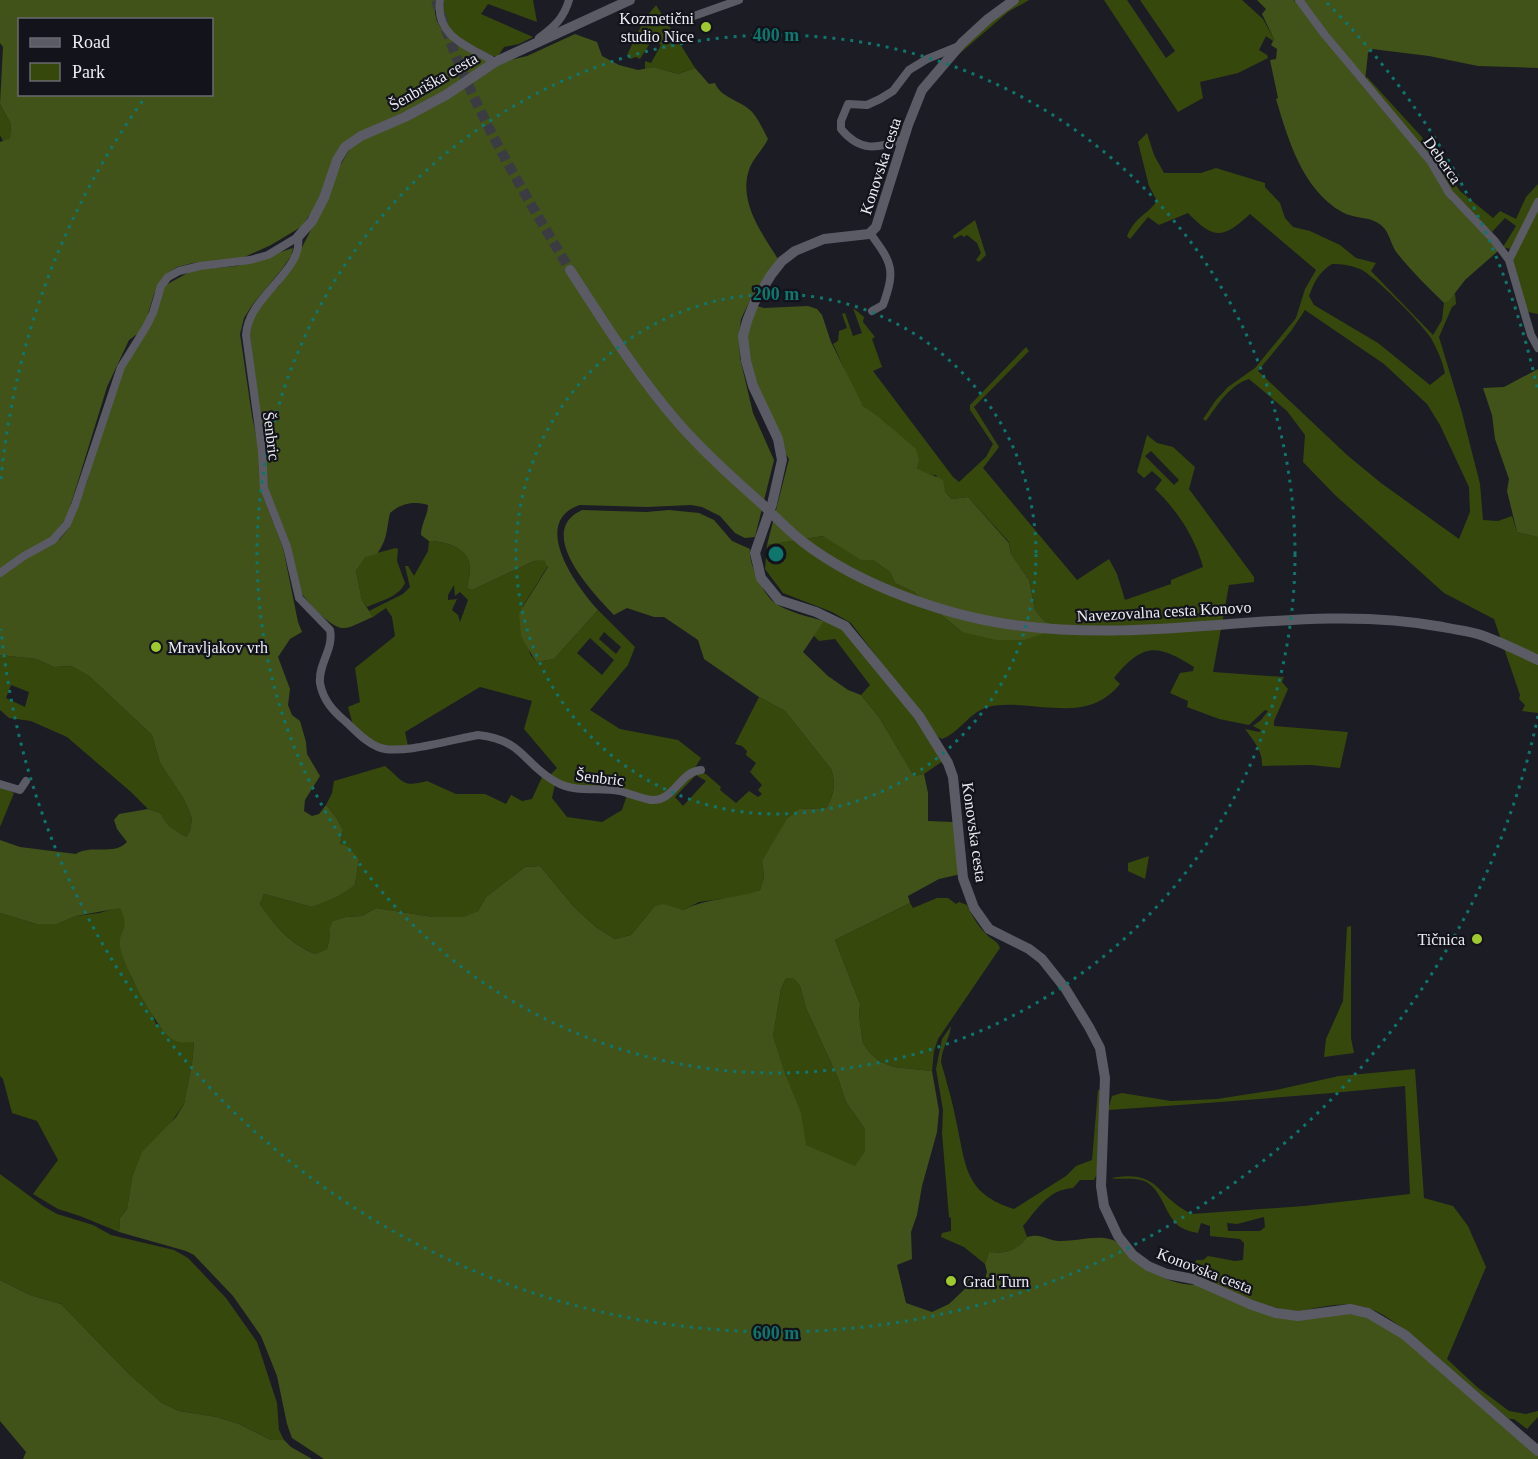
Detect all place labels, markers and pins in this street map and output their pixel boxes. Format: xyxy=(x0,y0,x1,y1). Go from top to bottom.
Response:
place label: Kozmetični studio Nice xyxy=(619,10,695,45)
marker: Kozmetični studio Nice xyxy=(699,20,713,34)
centre of rings xyxy=(766,544,786,564)
place label: Mravljakov vrh xyxy=(168,639,268,657)
marker: Mravljakov vrh xyxy=(149,640,163,654)
place label: Tičnica xyxy=(1418,931,1465,948)
marker: Tičnica xyxy=(1470,932,1484,946)
place label: Grad Turn xyxy=(963,1273,1029,1290)
marker: Grad Turn xyxy=(944,1274,958,1288)

